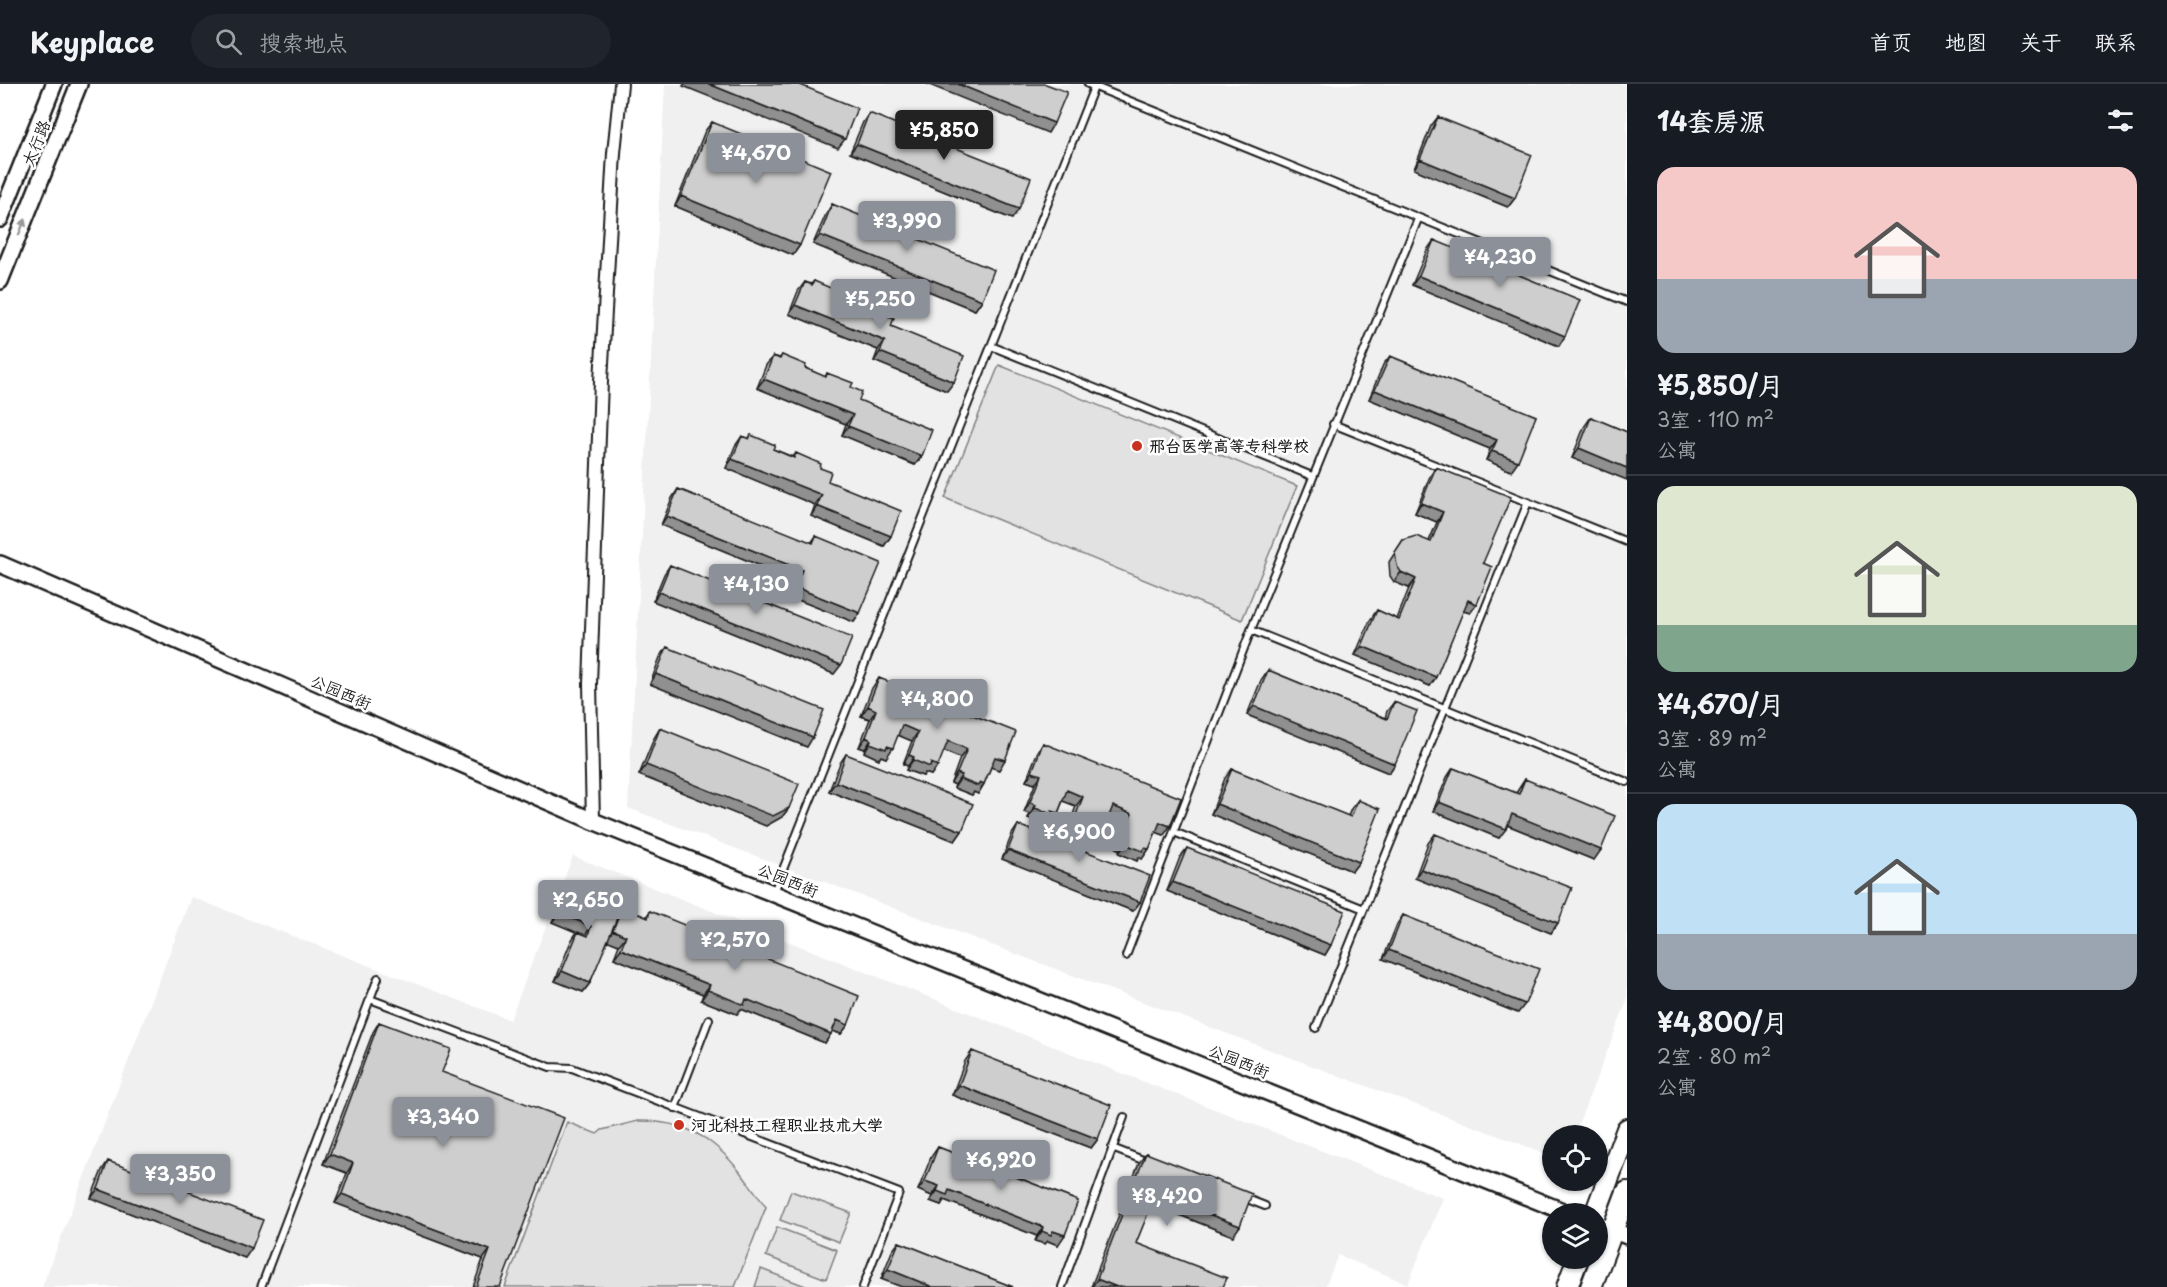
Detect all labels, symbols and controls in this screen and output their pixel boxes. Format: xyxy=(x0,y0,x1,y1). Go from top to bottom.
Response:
search box xyxy=(191,14,611,68)
text: Keyplace xyxy=(30,20,155,63)
icon: search xyxy=(212,25,245,58)
text: 搜索地点 xyxy=(260,25,348,58)
text: 首页 xyxy=(1870,25,1912,57)
text: 地图 xyxy=(1945,25,1987,57)
text: 关于 xyxy=(2020,25,2062,57)
text: 联系 xyxy=(2095,25,2137,57)
text: 14套房源 xyxy=(1657,101,1765,140)
icon: filters xyxy=(2104,104,2137,137)
pin: ¥5,850 xyxy=(895,110,993,161)
text: ¥5,850 xyxy=(909,114,979,144)
street label: 太行路 xyxy=(15,116,55,169)
pin: ¥4,670 xyxy=(707,133,805,184)
text: ¥4,670 xyxy=(721,137,791,167)
pin: ¥3,990 xyxy=(858,201,956,252)
text: ¥3,990 xyxy=(872,205,942,235)
icon: home xyxy=(1843,206,1951,314)
one-way arrow xyxy=(18,218,27,236)
pin: ¥4,230 xyxy=(1451,237,1549,288)
text: ¥4,230 xyxy=(1464,241,1536,271)
pin: ¥5,250 xyxy=(831,279,929,330)
text: ¥5,250 xyxy=(845,283,915,313)
text: ¥5,850/月 xyxy=(1657,365,1784,404)
text: 3室 · 110 m² xyxy=(1657,404,1774,434)
place label: 邢台医学高等专科学校 xyxy=(1149,433,1309,457)
text: 公寓 xyxy=(1657,434,1697,464)
marker: 邢台医学高等专科学校 xyxy=(1130,439,1144,453)
icon: home xyxy=(1843,525,1951,633)
pin: ¥4,130 xyxy=(707,564,805,615)
text: ¥4,130 xyxy=(723,568,789,598)
street label: 公园西街 xyxy=(307,668,376,715)
pin: ¥4,800 xyxy=(888,679,986,730)
text: ¥4,800 xyxy=(900,683,974,713)
text: ¥4,670/月 xyxy=(1657,684,1784,723)
text: 3室 · 89 m² xyxy=(1657,723,1767,753)
text: 公寓 xyxy=(1657,753,1697,783)
pin: ¥6,900 xyxy=(1030,812,1128,863)
text: ¥6,900 xyxy=(1043,816,1115,846)
icon: home xyxy=(1843,843,1951,951)
street label: 公园西街 xyxy=(754,856,823,902)
pin: ¥2,650 xyxy=(539,880,637,931)
text: ¥2,650 xyxy=(552,884,624,914)
pin: ¥2,570 xyxy=(686,920,784,971)
text: ¥2,570 xyxy=(700,924,770,954)
text: ¥4,800/月 xyxy=(1657,1002,1788,1041)
street label: 公园西街 xyxy=(1205,1037,1274,1083)
text: 2室 · 80 m² xyxy=(1657,1041,1771,1071)
text: 公寓 xyxy=(1657,1071,1697,1101)
pin: ¥3,340 xyxy=(394,1097,492,1148)
text: ¥3,340 xyxy=(407,1101,479,1131)
place label: 河北科技工程职业技术大学 xyxy=(691,1112,883,1136)
marker: 河北科技工程职业技术大学 xyxy=(672,1118,686,1132)
map controls xyxy=(1542,1125,1608,1269)
button: locate xyxy=(1542,1125,1608,1191)
pin: ¥6,920 xyxy=(952,1140,1050,1191)
text: ¥6,920 xyxy=(966,1144,1036,1174)
pin: ¥3,350 xyxy=(131,1154,229,1205)
text: ¥3,350 xyxy=(144,1158,216,1188)
pin: ¥8,420 xyxy=(1118,1176,1216,1227)
text: ¥8,420 xyxy=(1132,1180,1202,1210)
button: layers xyxy=(1542,1203,1608,1269)

